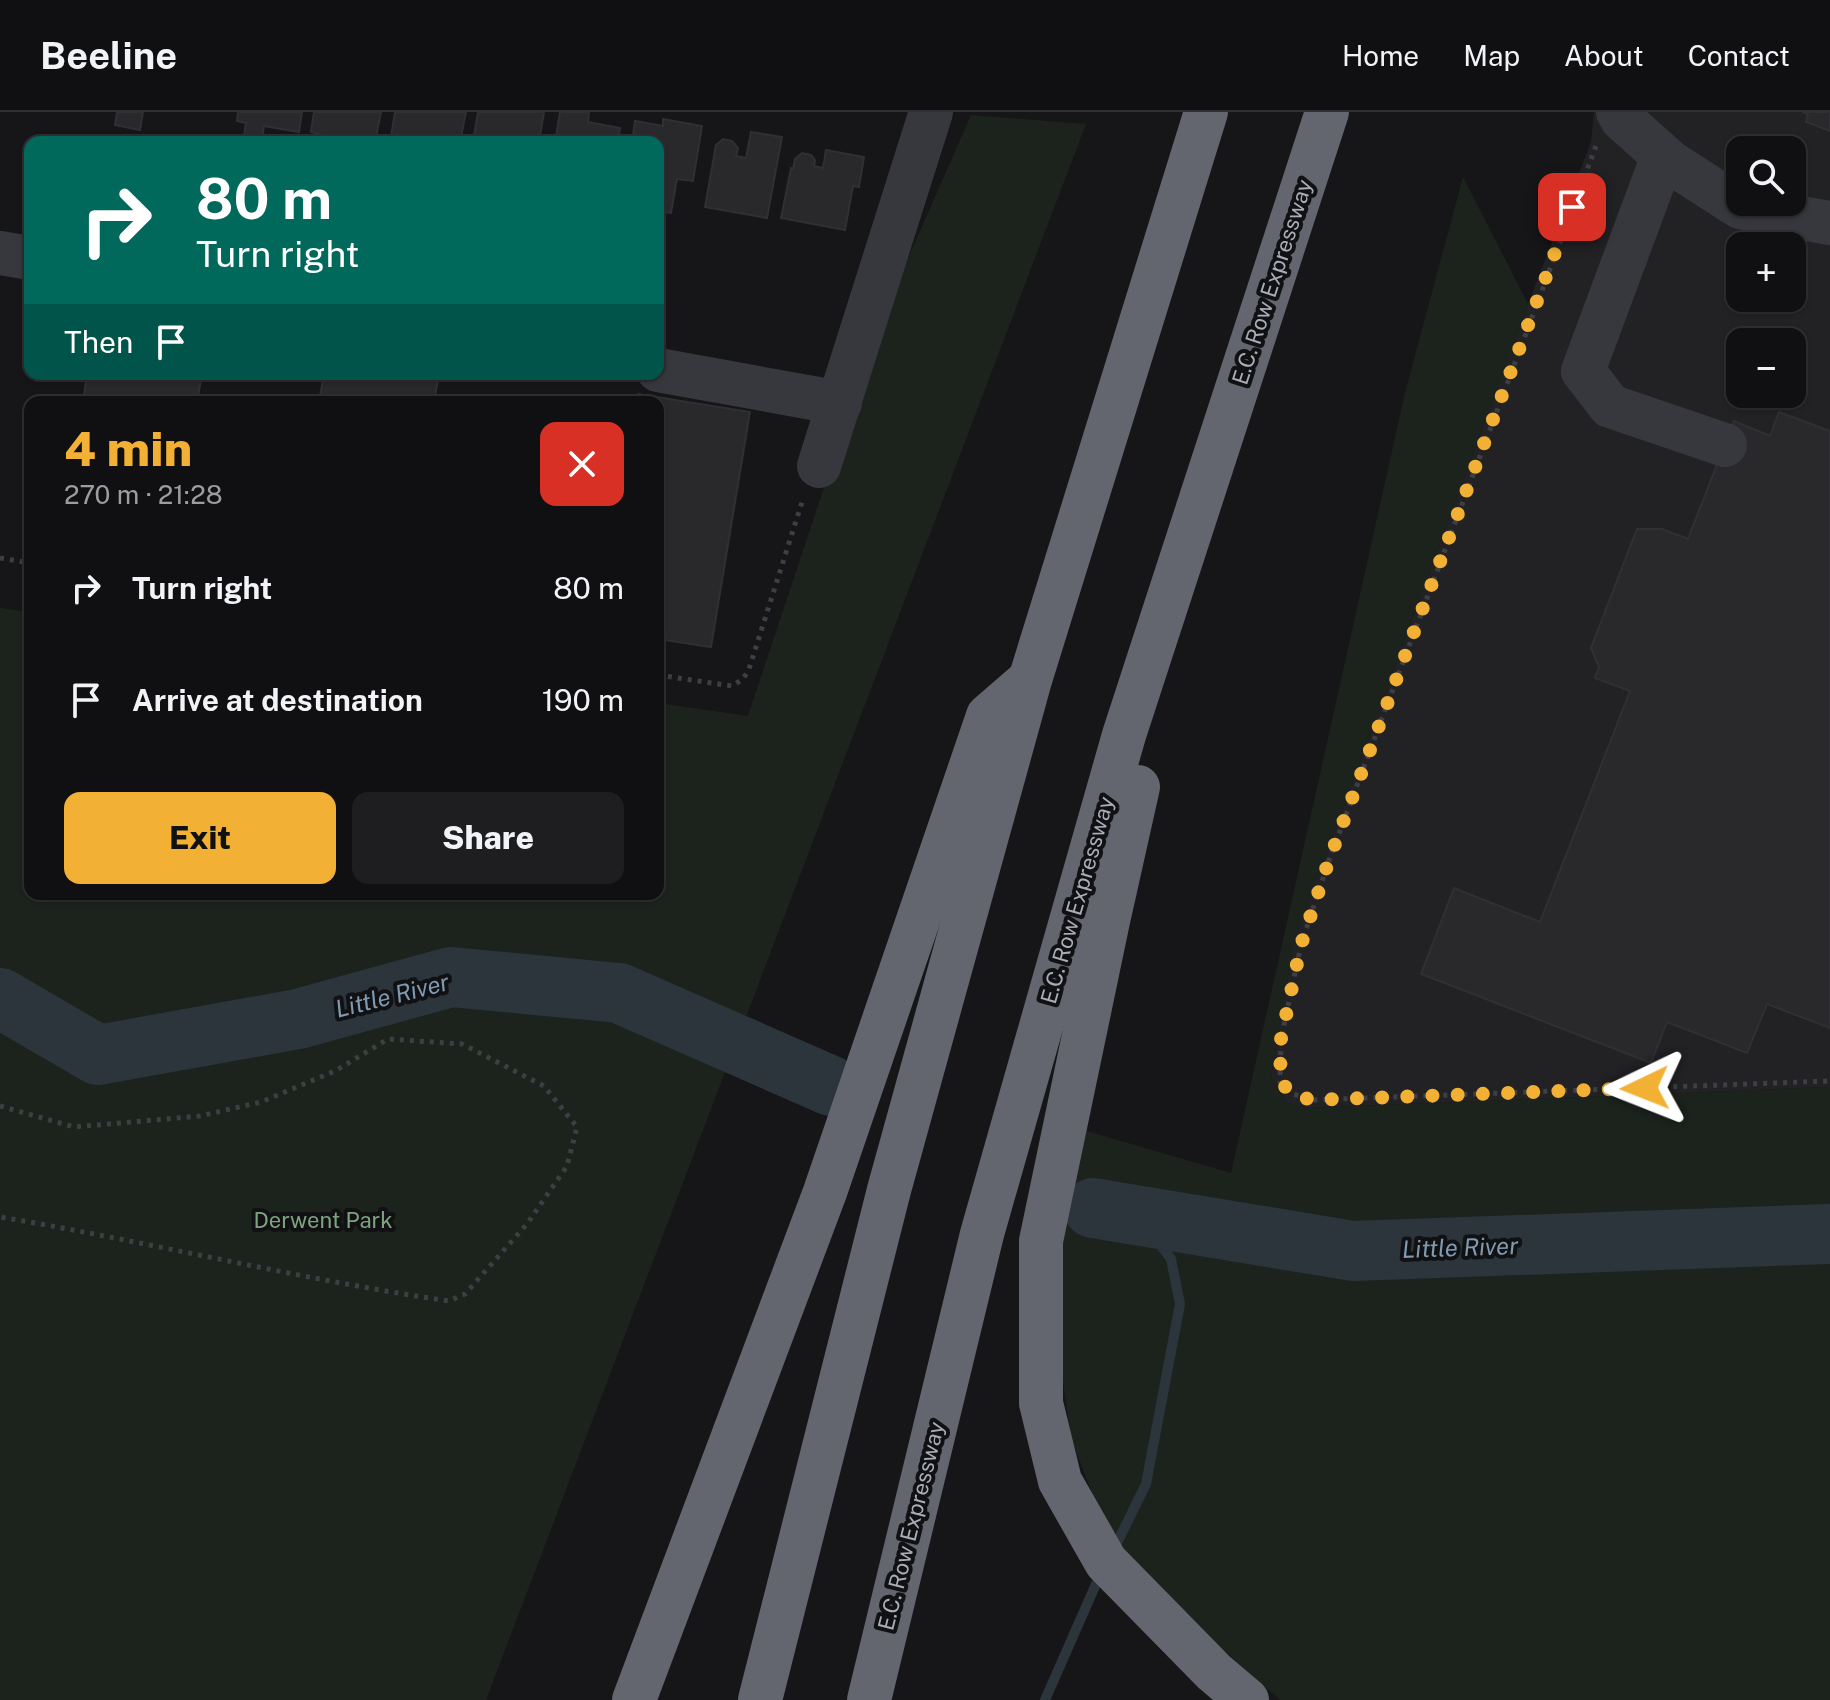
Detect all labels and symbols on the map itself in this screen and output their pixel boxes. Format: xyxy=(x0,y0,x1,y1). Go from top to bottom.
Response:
pin xyxy=(1538,173,1606,241)
street label: E.C. Row Expressway xyxy=(1227,176,1318,388)
street label: E.C. Row Expressway xyxy=(1035,793,1119,1007)
water label: Little River xyxy=(332,967,453,1023)
position arrow xyxy=(1603,1046,1687,1130)
park label: Derwent Park xyxy=(253,1207,393,1233)
water label: Little River xyxy=(1401,1231,1520,1263)
street label: E.C. Row Expressway xyxy=(872,1419,950,1633)

